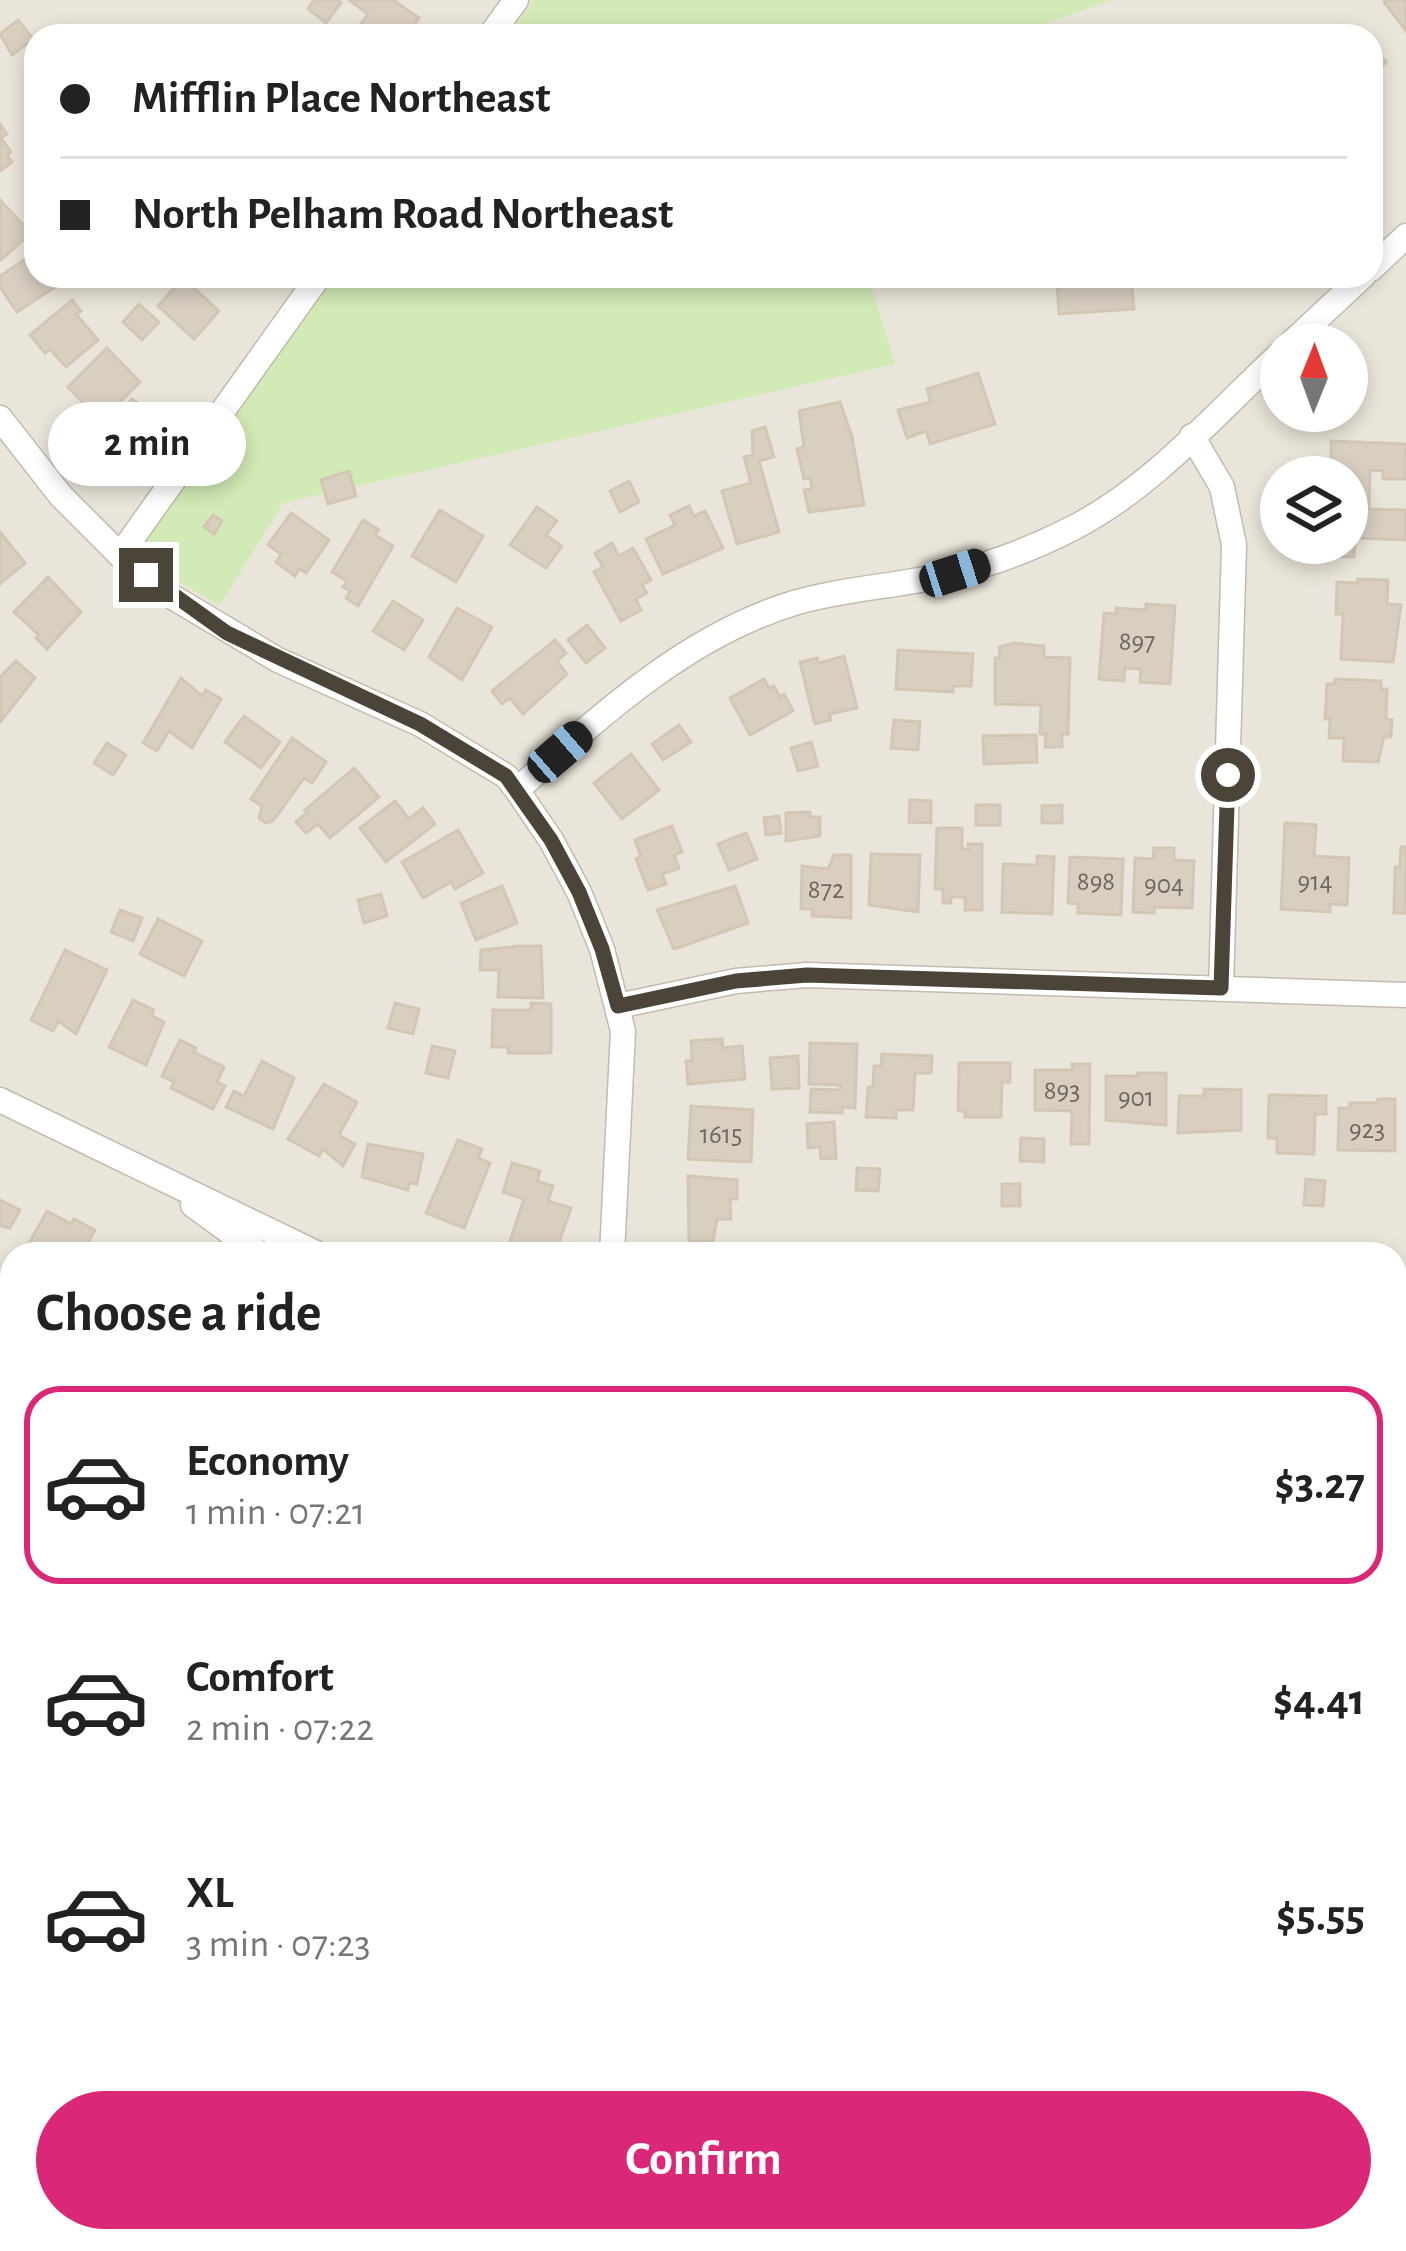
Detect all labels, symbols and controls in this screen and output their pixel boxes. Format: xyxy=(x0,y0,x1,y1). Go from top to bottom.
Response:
text: Mifflin Place Northeast xyxy=(132,76,551,121)
text: North Pelham Road Northeast xyxy=(132,192,673,237)
north arrow xyxy=(1260,324,1368,432)
map controls xyxy=(1260,324,1368,564)
callout: 2 min xyxy=(47,401,245,485)
text: 2 min xyxy=(104,424,190,463)
button: layers xyxy=(1260,456,1368,564)
car xyxy=(915,545,995,601)
route end xyxy=(119,548,173,602)
house number: 897 xyxy=(1119,628,1155,655)
car xyxy=(521,715,599,789)
route start xyxy=(1201,748,1255,802)
house number: 898 xyxy=(1077,868,1115,895)
house number: 914 xyxy=(1298,868,1332,895)
house number: 904 xyxy=(1144,871,1184,898)
house number: 872 xyxy=(808,876,844,903)
house number: 893 xyxy=(1044,1077,1080,1104)
house number: 901 xyxy=(1118,1084,1154,1111)
house number: 923 xyxy=(1349,1116,1385,1143)
house number: 1615 xyxy=(700,1121,742,1148)
text: Choose a ride xyxy=(36,1287,322,1341)
icon: car xyxy=(42,1431,150,1539)
text: Economy xyxy=(186,1439,349,1484)
text: $3.27 xyxy=(1274,1462,1365,1507)
text: 1 min · 07:21 xyxy=(186,1493,365,1532)
icon: car xyxy=(42,1647,150,1755)
text: Comfort xyxy=(186,1655,334,1700)
text: $4.41 xyxy=(1273,1678,1365,1723)
text: 2 min · 07:22 xyxy=(186,1709,374,1748)
icon: car xyxy=(42,1863,150,1971)
text: XL xyxy=(186,1871,234,1916)
text: $5.55 xyxy=(1276,1894,1365,1939)
text: 3 min · 07:23 xyxy=(186,1925,371,1964)
button: Confirm xyxy=(36,2091,1371,2229)

